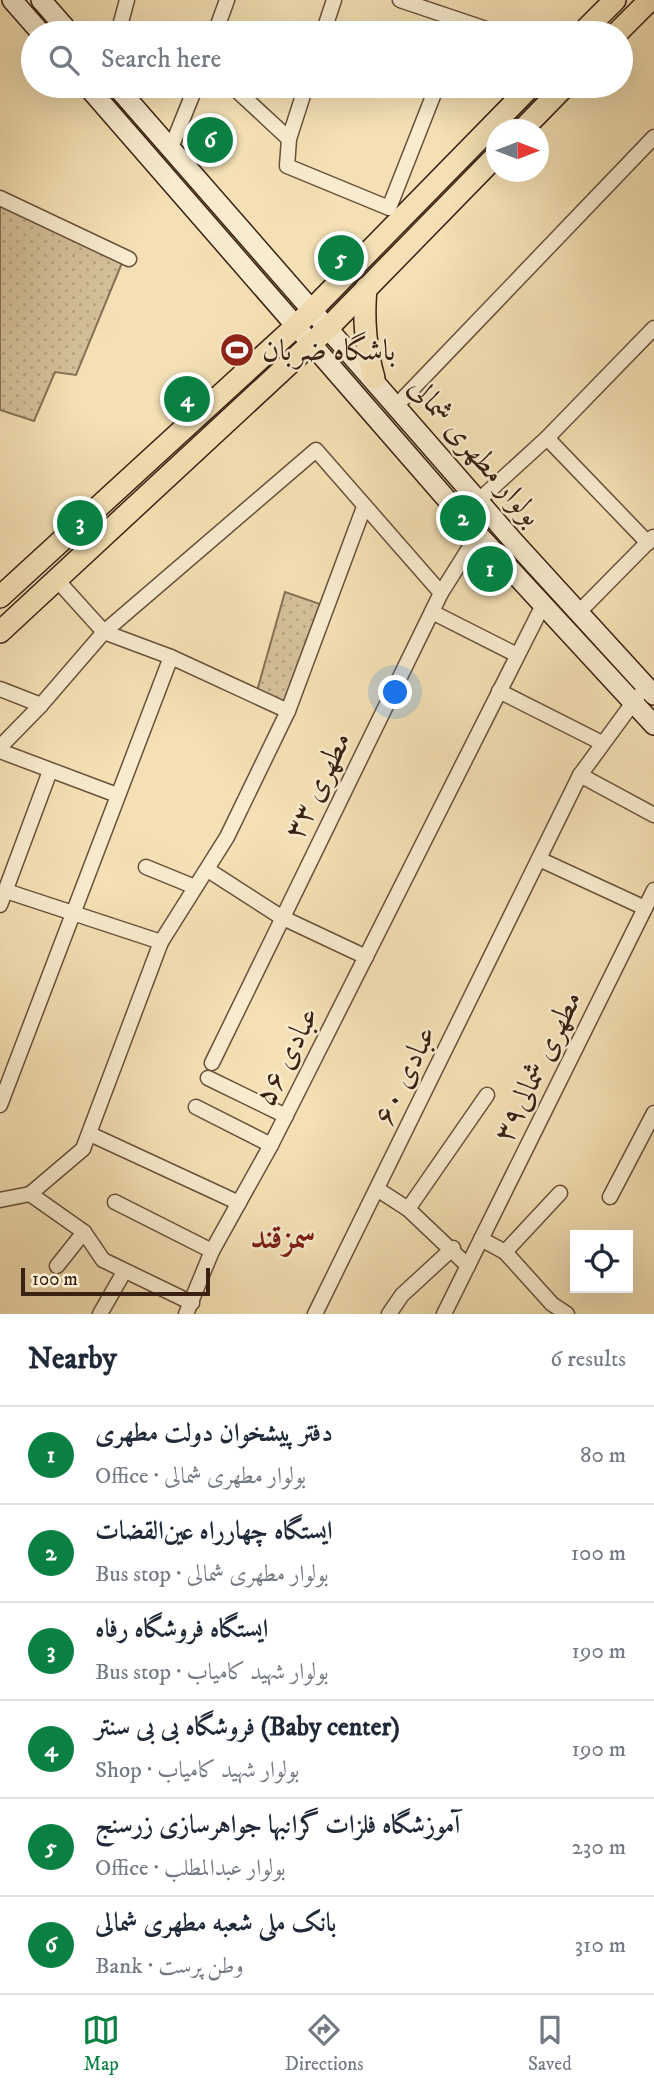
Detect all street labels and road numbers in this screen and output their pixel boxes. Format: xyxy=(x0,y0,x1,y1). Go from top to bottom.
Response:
street label: بولوار مطهری شمالی xyxy=(400,370,550,534)
street label: مطهری ۳۳ xyxy=(277,726,360,845)
street label: مطهری شمالی۳۹ xyxy=(486,985,591,1148)
street label: عبادی ۵۶ xyxy=(247,1001,328,1113)
street label: عبادی ۶۰ xyxy=(365,1020,445,1132)

